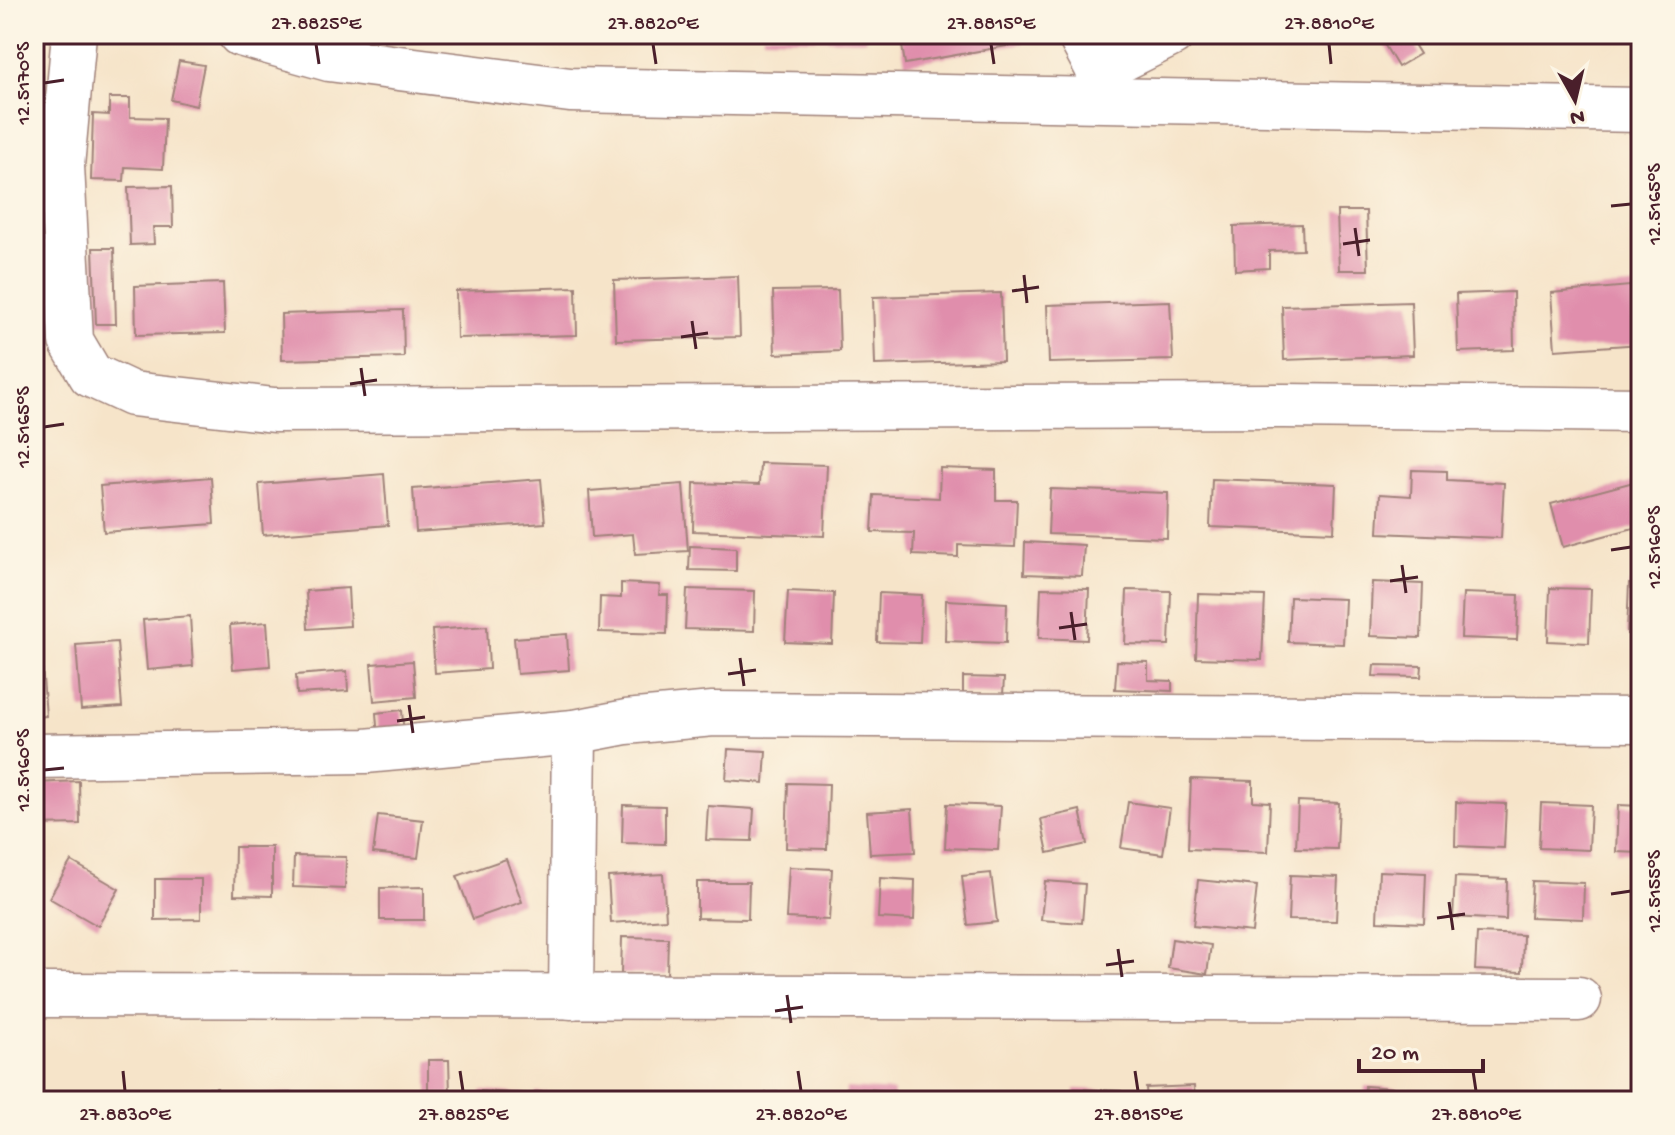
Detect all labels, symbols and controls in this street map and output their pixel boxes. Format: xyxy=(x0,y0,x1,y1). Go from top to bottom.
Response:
text: 27.8825°E xyxy=(271,14,363,37)
text: 27.8820°E xyxy=(607,14,700,37)
text: 27.8815°E xyxy=(947,14,1037,37)
text: 27.8810°E xyxy=(1284,14,1375,37)
text: 12.5170°S xyxy=(14,41,37,125)
north arrow xyxy=(1535,60,1615,140)
text: N xyxy=(1568,102,1586,130)
text: 12.5165°S xyxy=(1645,162,1668,246)
text: 12.5165°S xyxy=(14,385,37,469)
text: 12.5160°S xyxy=(1645,505,1668,589)
text: 12.5160°S xyxy=(14,728,37,812)
text: 12.5155°S xyxy=(1645,849,1668,933)
scale bar xyxy=(1359,1023,1483,1073)
text: 20 m xyxy=(1371,1040,1419,1069)
text: 27.8830°E xyxy=(79,1105,172,1128)
text: 27.8825°E xyxy=(418,1105,510,1128)
text: 27.8820°E xyxy=(755,1105,848,1128)
text: 27.8815°E xyxy=(1094,1105,1184,1128)
text: 27.8810°E xyxy=(1431,1105,1522,1128)

